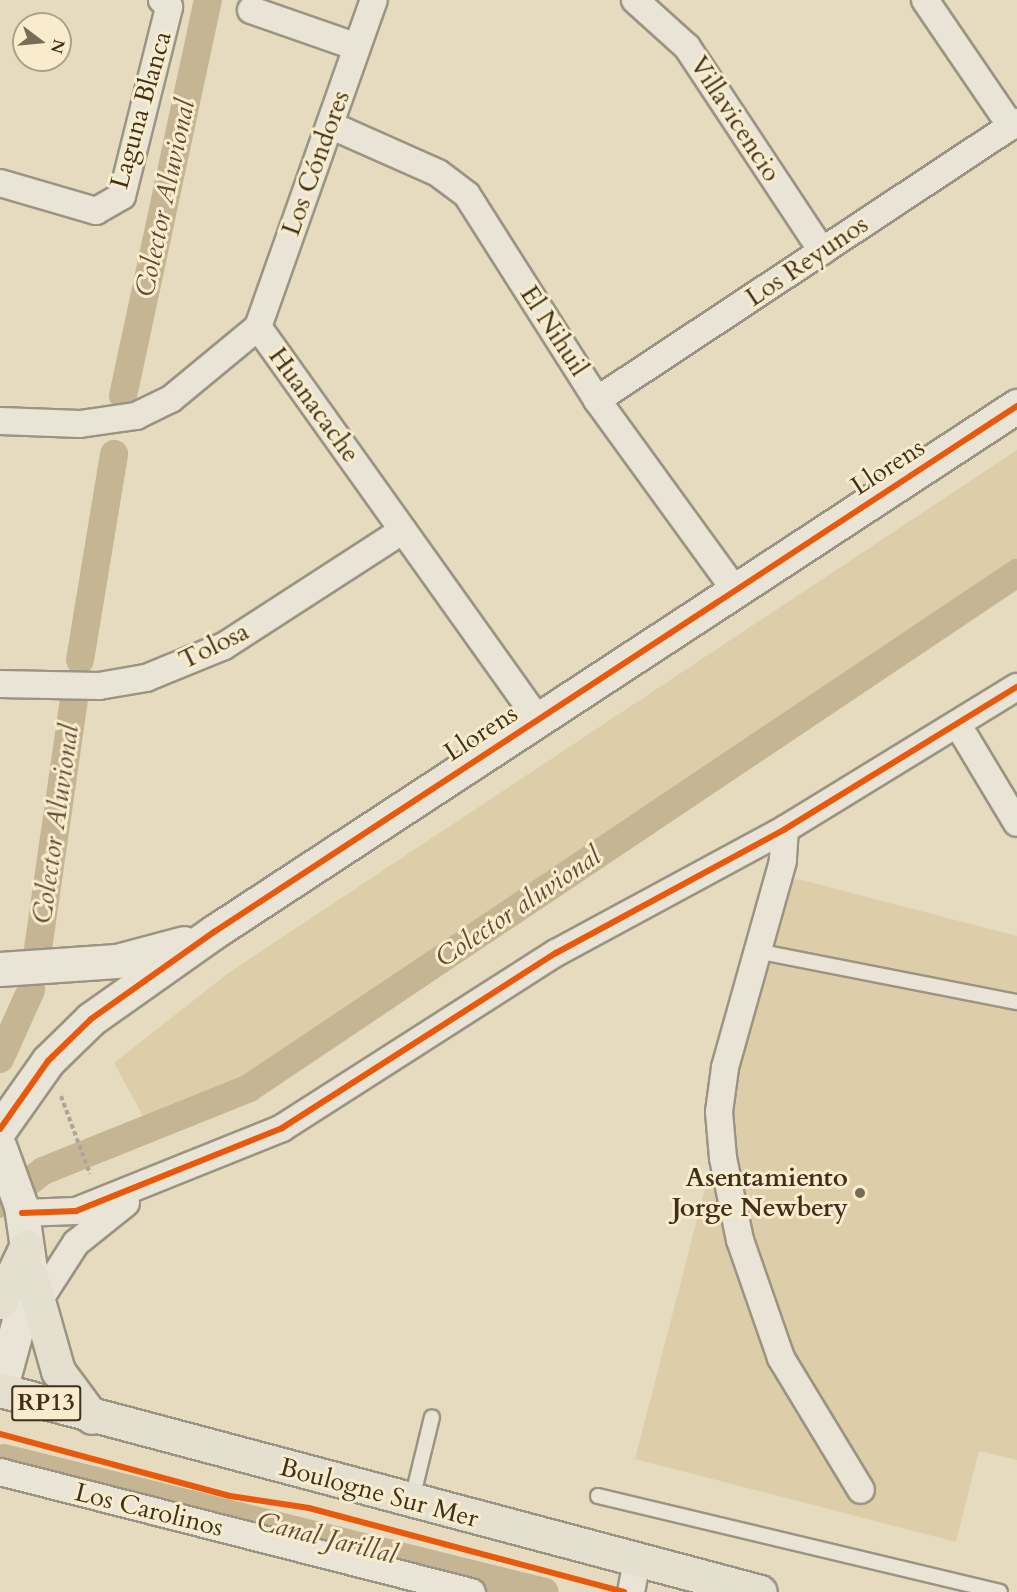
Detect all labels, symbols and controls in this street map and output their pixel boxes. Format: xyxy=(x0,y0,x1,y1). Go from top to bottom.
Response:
north arrow xyxy=(12,12,72,72)
street label: Laguna Blanca xyxy=(104,28,178,192)
text: N xyxy=(45,37,70,56)
street label: Villavicencio xyxy=(683,51,787,187)
street label: Los Cóndores xyxy=(275,86,357,240)
water label: Colector Aluvional xyxy=(128,96,202,300)
street label: Los Reyunos xyxy=(740,209,874,313)
street label: El Nihuil xyxy=(513,280,595,382)
street label: Huanacache xyxy=(262,342,366,468)
street label: Llorens xyxy=(845,432,931,502)
street label: Tolosa xyxy=(174,616,254,676)
street label: Llorens xyxy=(438,698,524,768)
water label: Colector Aluvional xyxy=(26,722,86,926)
water label: Colector aluvional xyxy=(429,840,607,974)
place label: Asentamiento Jorge Newbery xyxy=(672,1162,848,1224)
marker: Asentamiento Jorge Newbery xyxy=(853,1186,867,1200)
road number: RP13 xyxy=(10,1382,82,1424)
street label: Boulogne Sur Mer xyxy=(276,1451,482,1535)
street label: Los Carolinos xyxy=(72,1477,226,1543)
water label: Canal Jarillal xyxy=(254,1505,400,1571)

